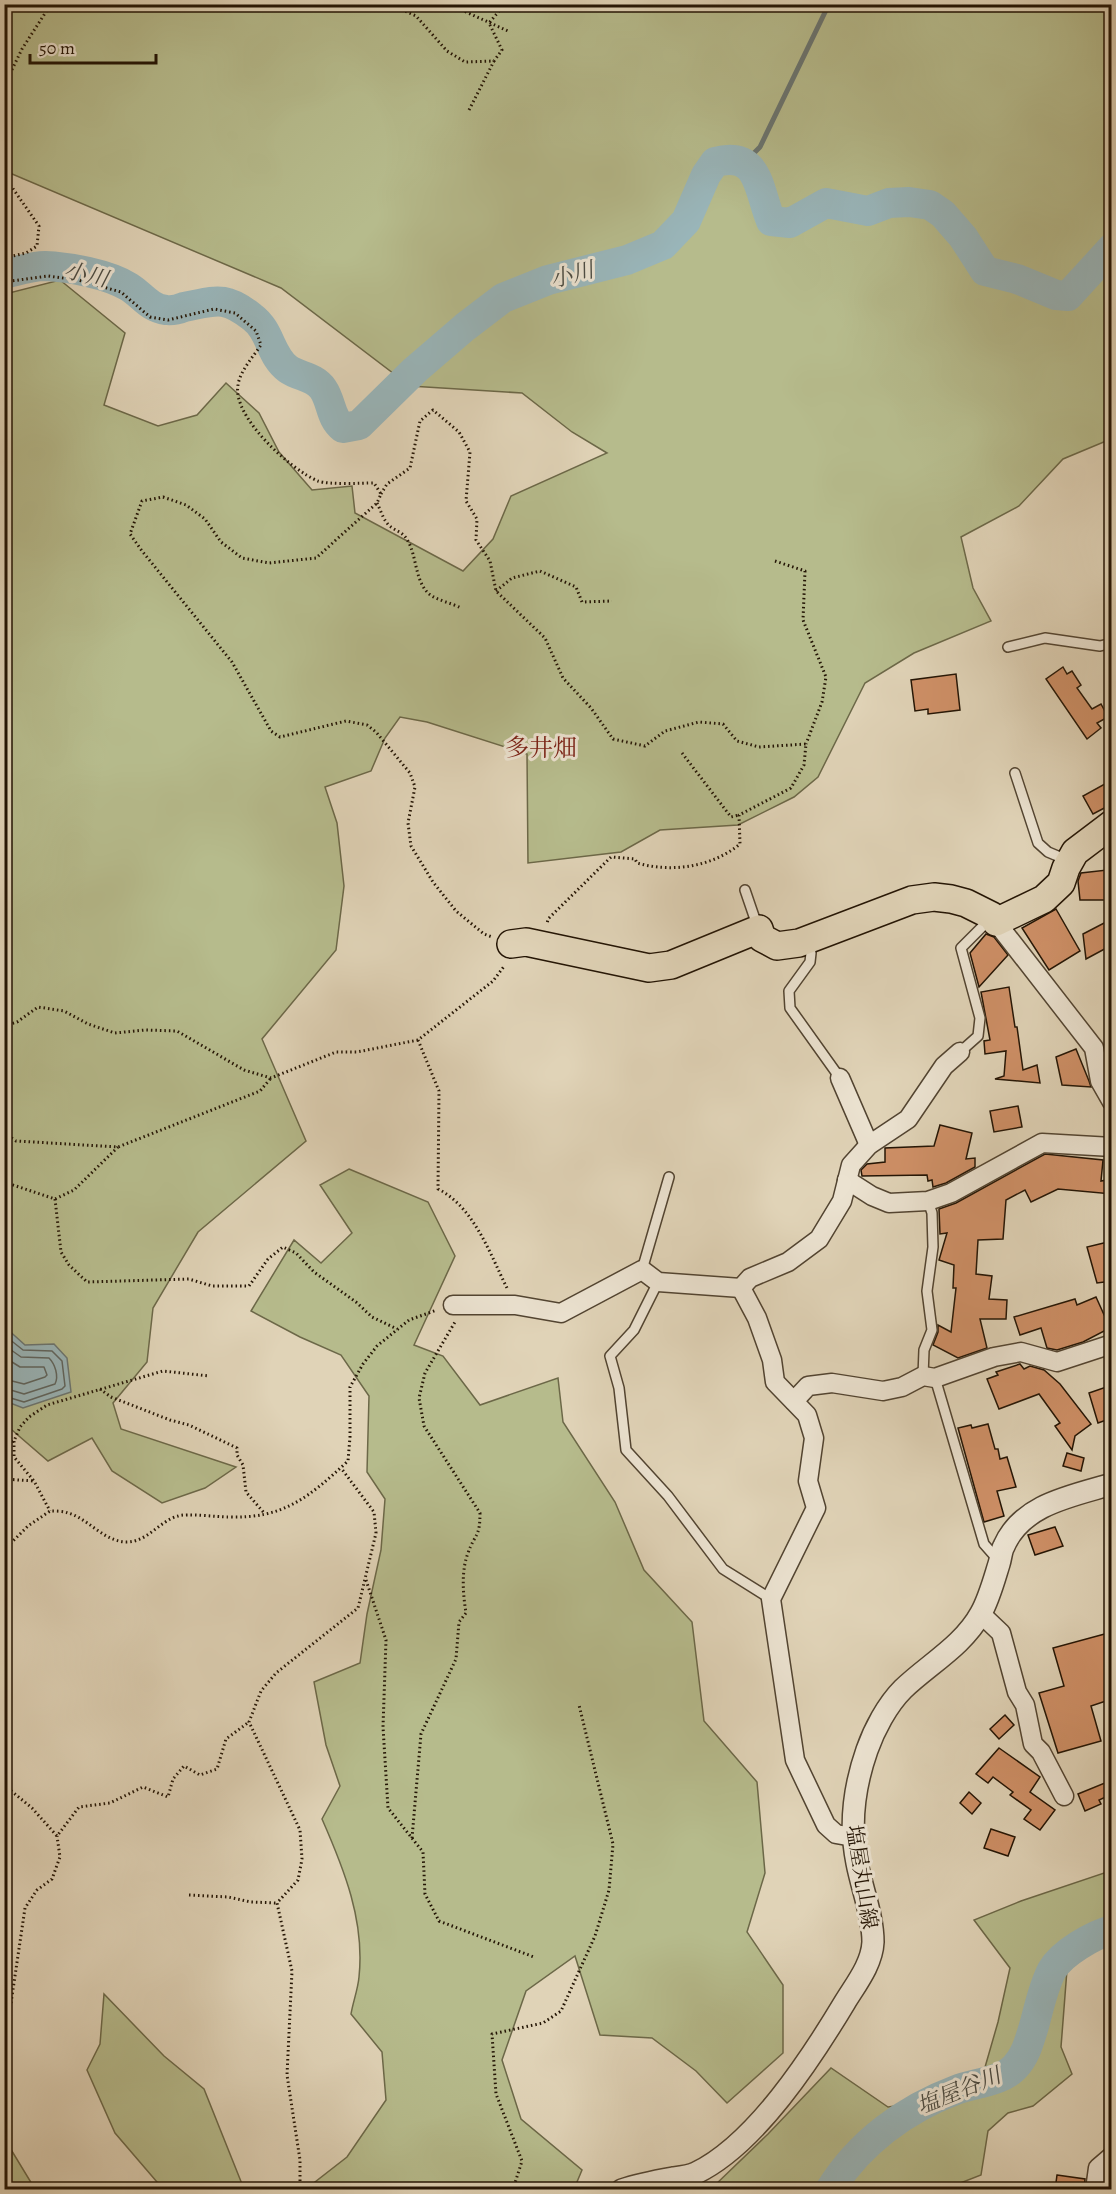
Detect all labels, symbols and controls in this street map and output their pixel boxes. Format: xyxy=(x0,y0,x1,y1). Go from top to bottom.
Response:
scale bar xyxy=(30,27,156,65)
text: 50 m xyxy=(39,36,75,60)
water label: 小川 xyxy=(547,254,599,295)
water label: 小川 xyxy=(61,255,113,295)
district label: 多井畑 xyxy=(505,732,577,764)
street label: 塩屋丸山線 xyxy=(840,1823,884,1931)
water label: 塩屋谷川 xyxy=(913,2060,1007,2121)

